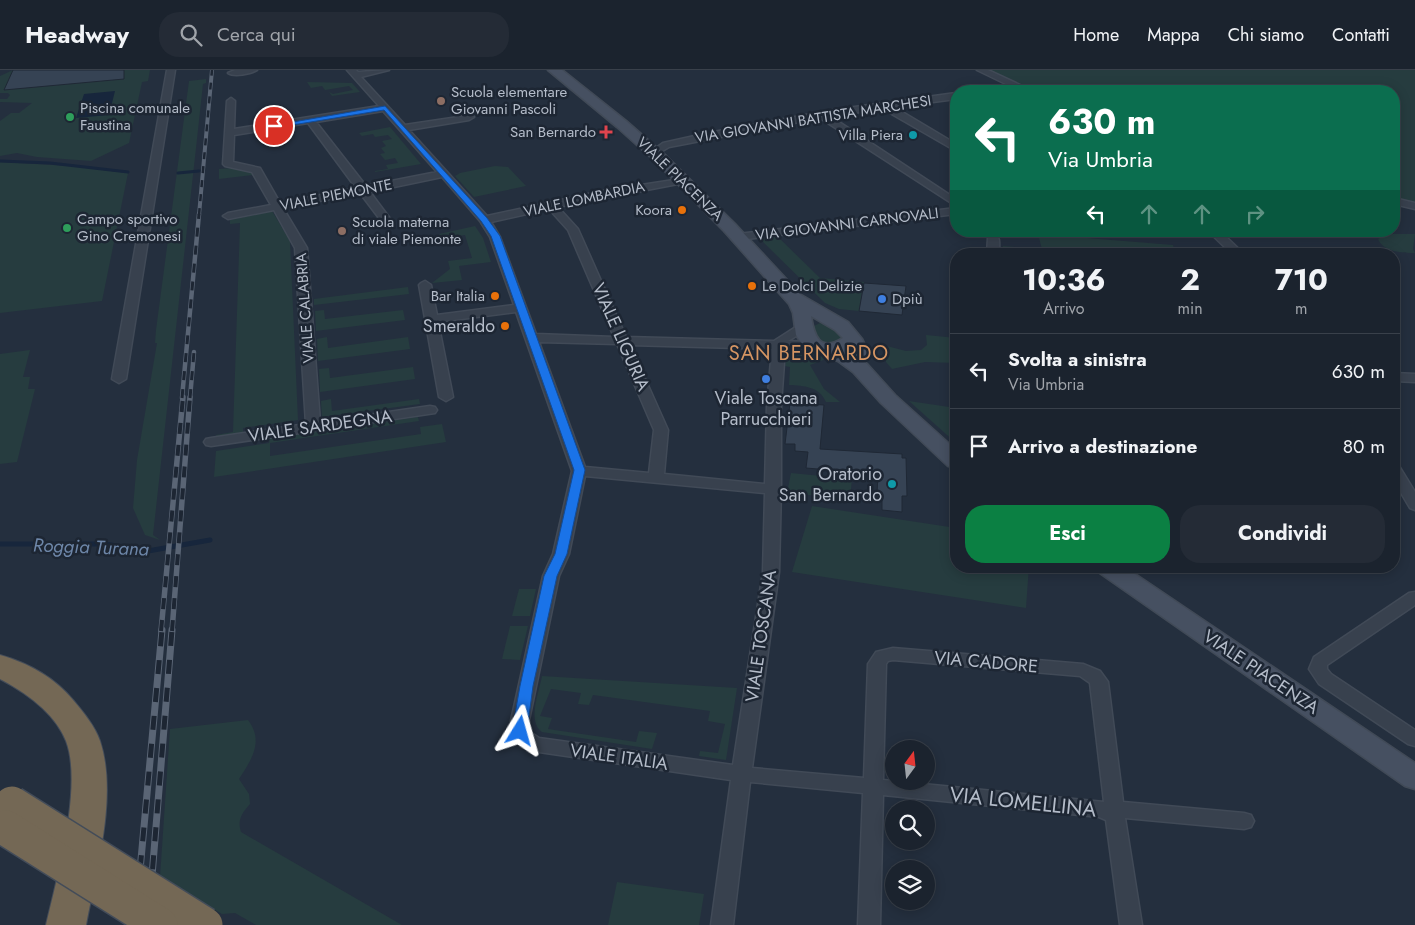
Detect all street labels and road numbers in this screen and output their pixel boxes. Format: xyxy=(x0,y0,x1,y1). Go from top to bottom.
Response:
street label: VIA GIOVANNI BATTISTA MARCHESI xyxy=(693,89,933,149)
street label: VIALE PIACENZA xyxy=(632,132,728,226)
street label: VIALE PIEMONTE xyxy=(278,173,394,217)
street label: VIALE LOMBARDIA xyxy=(521,175,647,223)
street label: VIA GIOVANNI CARNOVALI xyxy=(754,202,940,246)
street label: VIALE CALABRIA xyxy=(290,252,320,364)
street label: VIALE LIGURIA xyxy=(586,279,656,395)
street label: VIALE SARDEGNA xyxy=(246,403,394,449)
street label: VIALE TOSCANA xyxy=(739,568,783,704)
street label: VIALE PIACENZA xyxy=(1198,623,1324,721)
street label: VIA CADORE xyxy=(933,645,1039,679)
street label: VIALE ITALIA xyxy=(568,737,670,777)
street label: VIA LOMELLINA xyxy=(948,779,1098,825)

